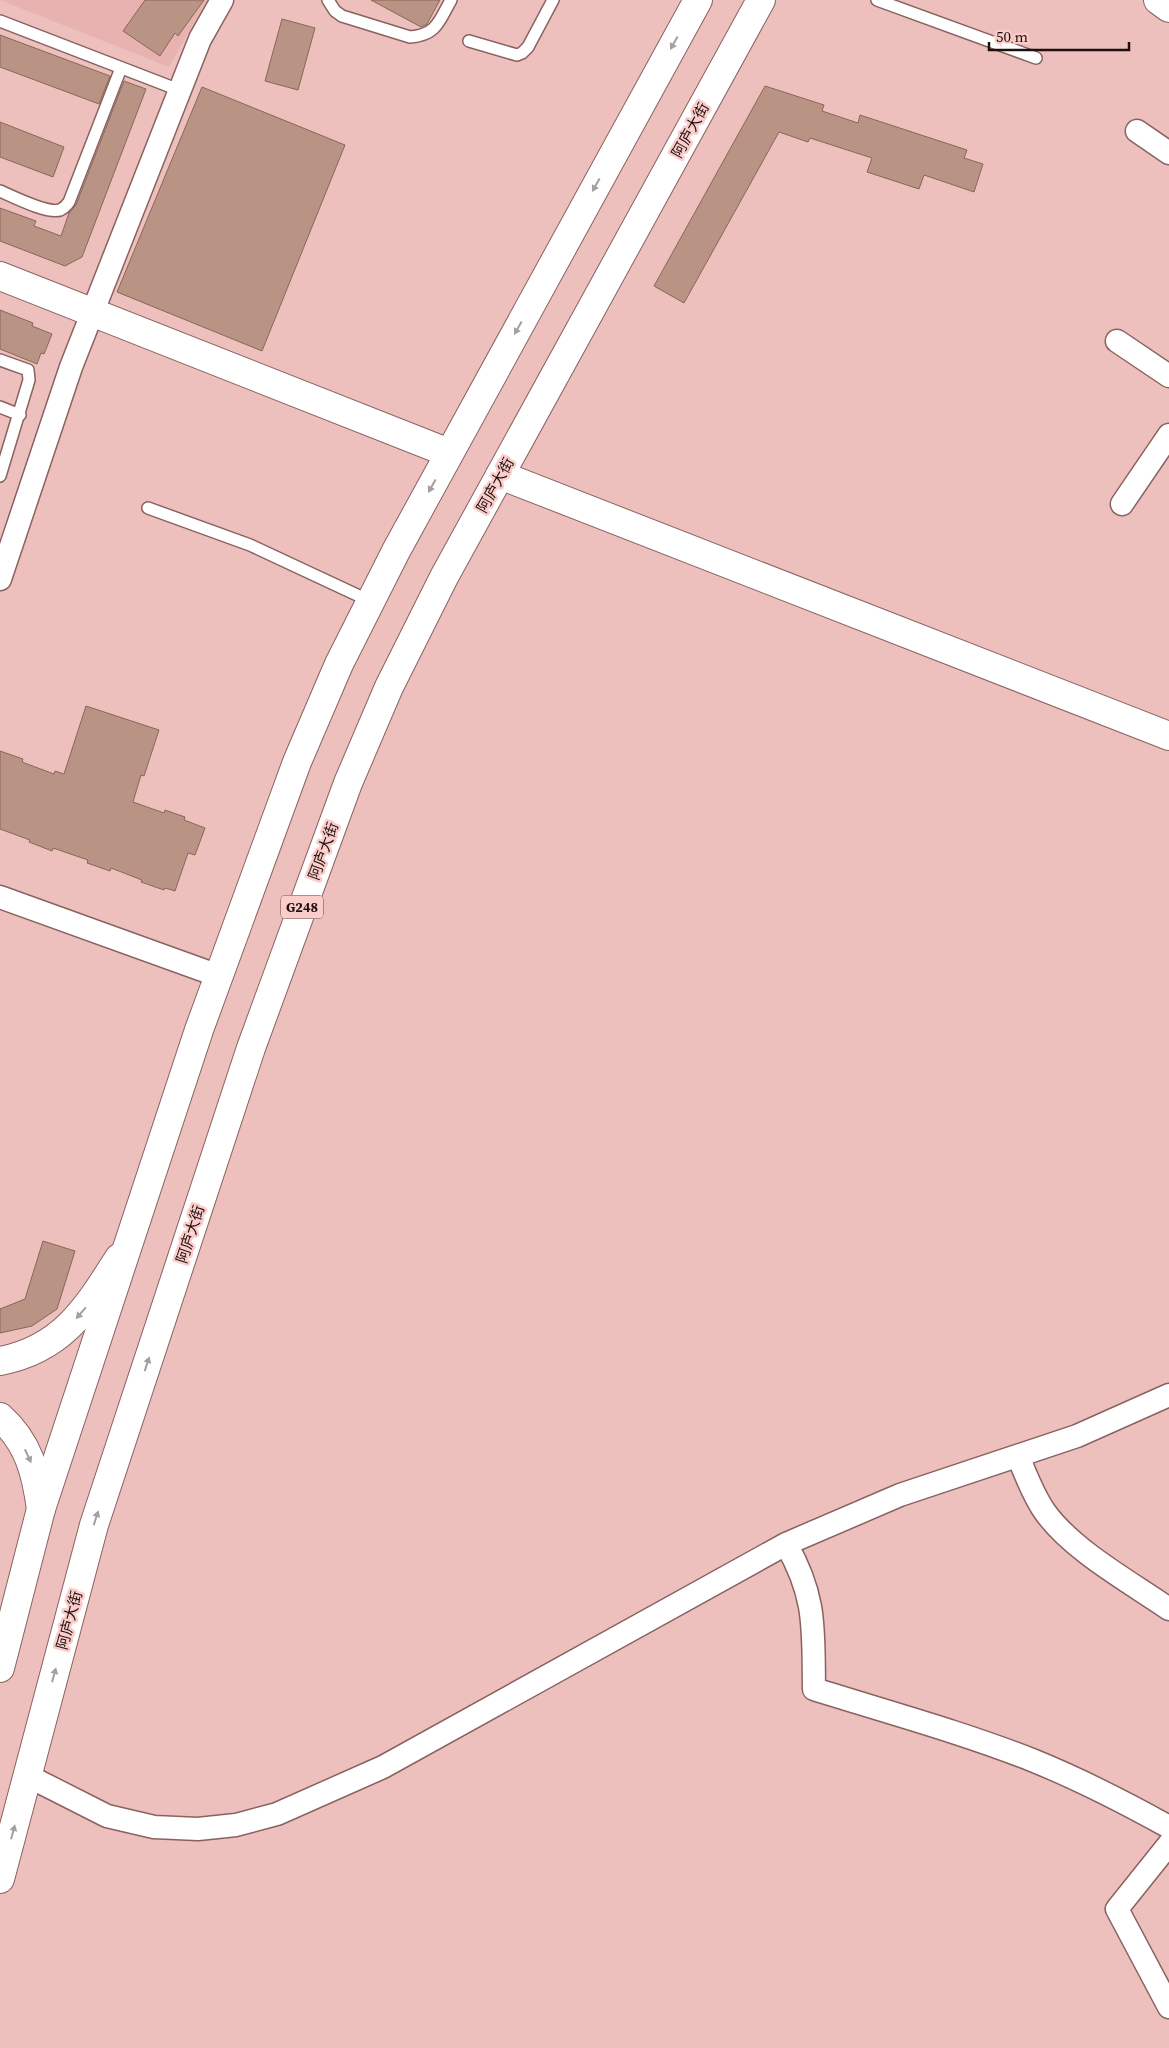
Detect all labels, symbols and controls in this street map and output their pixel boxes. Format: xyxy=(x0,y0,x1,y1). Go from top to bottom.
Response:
scale bar xyxy=(989,20,1129,52)
text: 50 m xyxy=(996,26,1028,47)
one-way arrow xyxy=(670,36,679,49)
street label: 阿庐大街 xyxy=(666,99,714,161)
one-way arrow xyxy=(592,178,600,192)
one-way arrow xyxy=(514,320,522,335)
street label: 阿庐大街 xyxy=(471,454,519,516)
one-way arrow xyxy=(427,479,436,492)
street label: 阿庐大街 xyxy=(303,819,343,883)
road number: G248 xyxy=(281,896,323,919)
street label: 阿庐大街 xyxy=(171,1202,209,1266)
one-way arrow xyxy=(76,1307,87,1320)
one-way arrow xyxy=(144,1356,151,1371)
one-way arrow xyxy=(25,1449,33,1463)
one-way arrow xyxy=(93,1510,101,1525)
street label: 阿庐大街 xyxy=(51,1588,87,1652)
one-way arrow xyxy=(51,1667,59,1682)
one-way arrow xyxy=(9,1824,17,1839)

